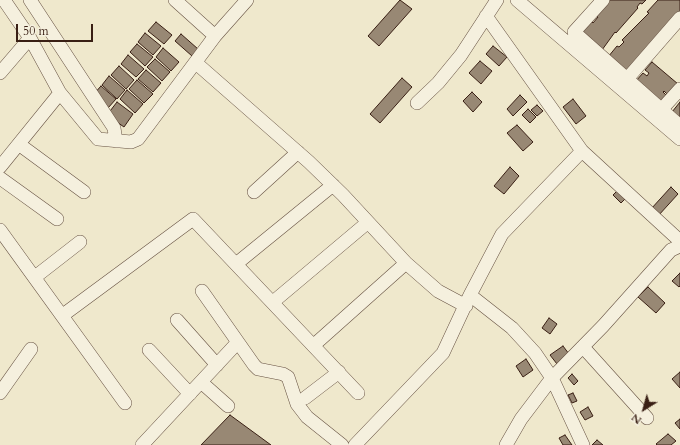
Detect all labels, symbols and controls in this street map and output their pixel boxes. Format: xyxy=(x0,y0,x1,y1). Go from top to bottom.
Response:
scale bar xyxy=(18,16,95,42)
text: 50 m xyxy=(23,23,49,39)
north arrow xyxy=(624,389,664,429)
text: N xyxy=(628,410,645,428)

